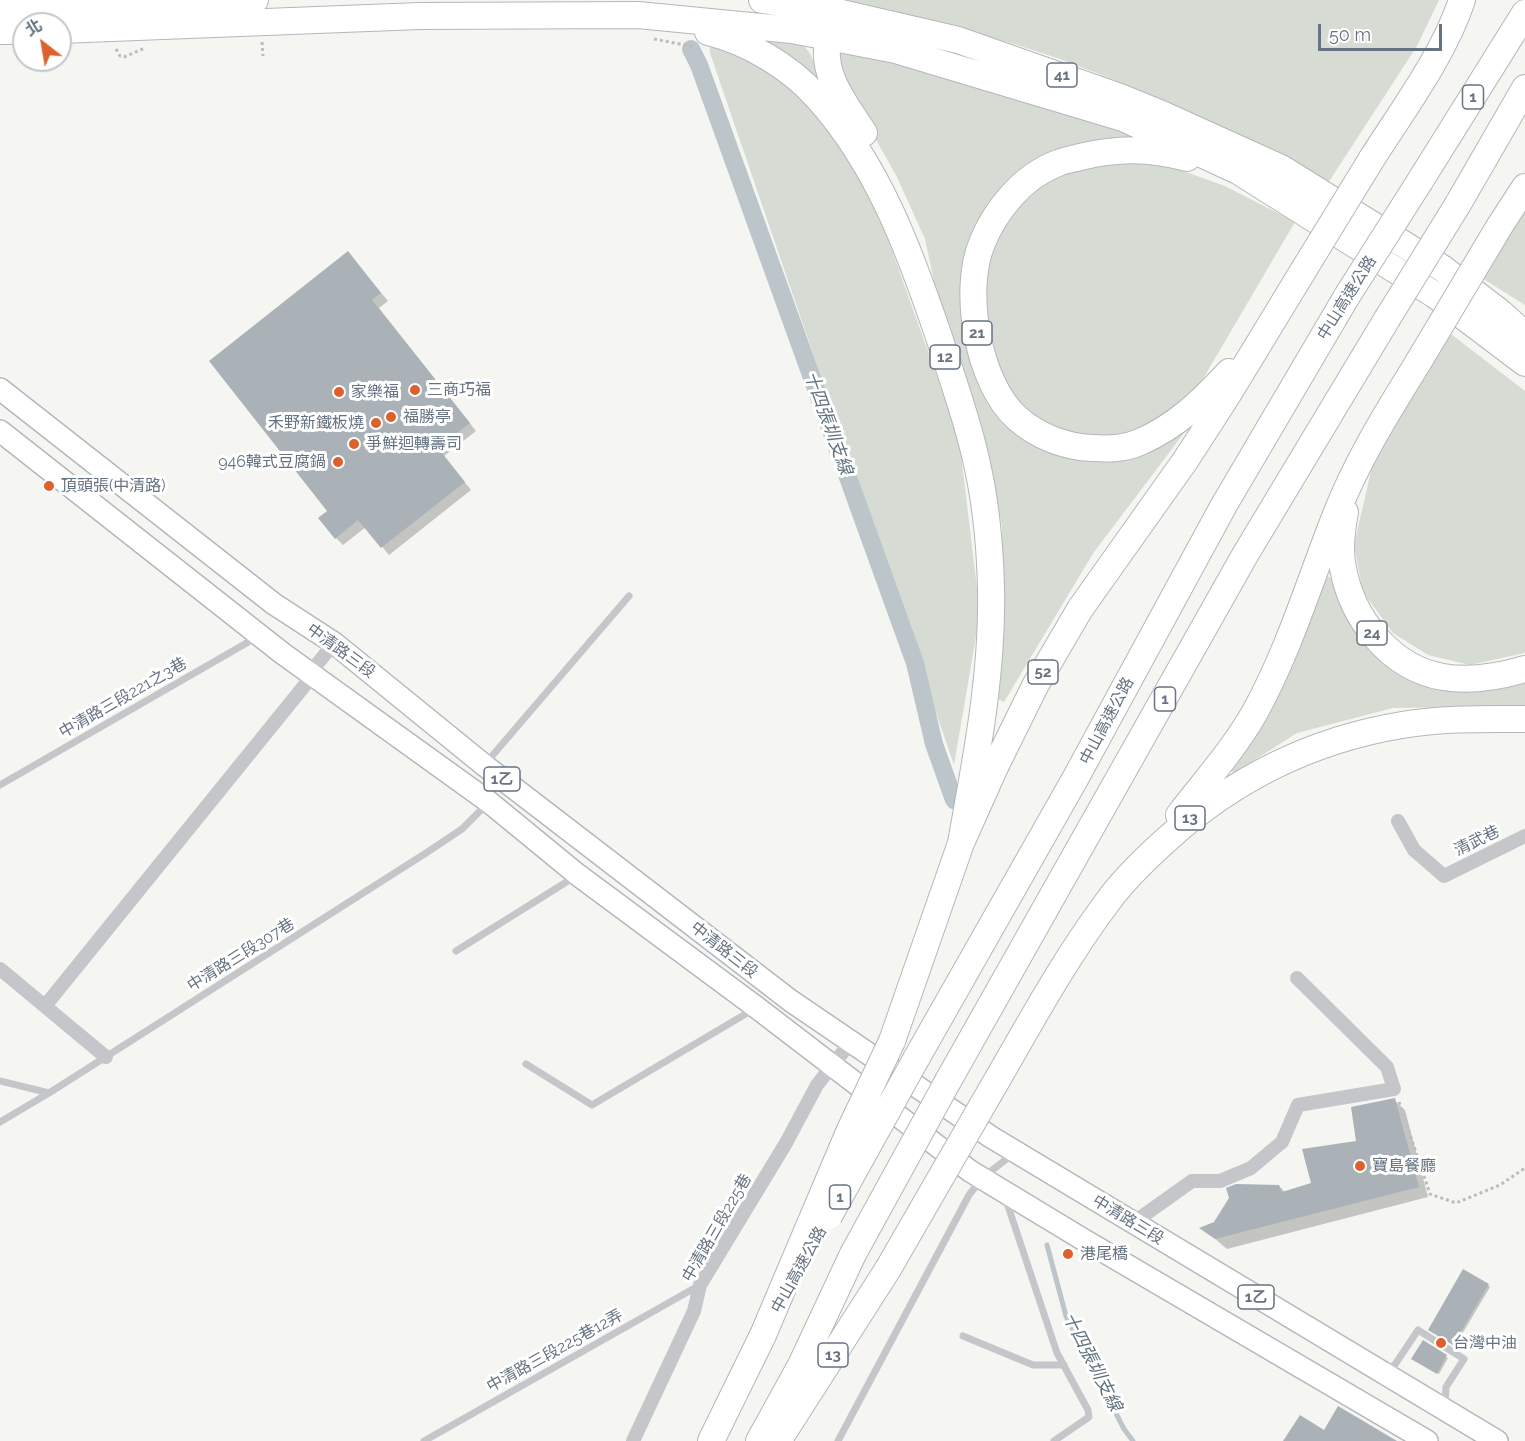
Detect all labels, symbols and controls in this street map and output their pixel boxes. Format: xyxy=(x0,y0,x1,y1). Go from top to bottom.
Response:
north arrow xyxy=(12,12,72,72)
scale bar xyxy=(1321,12,1446,50)
text: 北 xyxy=(22,16,45,40)
text: 50 m xyxy=(1329,24,1371,45)
road number: 41 xyxy=(1047,63,1077,87)
road number: 1 xyxy=(1462,85,1484,109)
street label: 中山高速公路 xyxy=(1313,252,1381,344)
road number: 21 xyxy=(962,321,992,345)
road number: 12 xyxy=(930,345,960,369)
water label: 十四張圳支線 xyxy=(799,369,857,477)
place label: 三商巧福 xyxy=(427,380,491,400)
place label: 家樂福 xyxy=(351,382,399,402)
marker: 三商巧福 xyxy=(408,383,422,397)
marker: 家樂福 xyxy=(332,385,346,399)
place label: 福勝亭 xyxy=(403,407,451,427)
marker: 福勝亭 xyxy=(384,410,398,424)
place label: 禾野新鐵板燒 xyxy=(268,413,364,433)
marker: 禾野新鐵板燒 xyxy=(369,416,383,430)
place label: 爭鮮迴轉壽司 xyxy=(366,434,462,454)
marker: 爭鮮迴轉壽司 xyxy=(347,437,361,451)
place label: 946韓式豆腐鍋 xyxy=(218,452,326,472)
marker: 946韓式豆腐鍋 xyxy=(331,455,345,469)
place label: 頂頭張(中清路) xyxy=(61,476,166,496)
marker: 頂頭張(中清路) xyxy=(42,479,56,493)
street label: 中清路三段 xyxy=(303,620,379,682)
road number: 24 xyxy=(1357,621,1387,645)
street label: 中清路三段221之3巷 xyxy=(56,654,190,742)
road number: 52 xyxy=(1028,660,1058,684)
street label: 中山高速公路 xyxy=(1076,674,1138,768)
road number: 1 xyxy=(1154,687,1176,711)
road number: 1乙 xyxy=(484,767,520,791)
road number: 13 xyxy=(1175,806,1205,830)
street label: 清武巷 xyxy=(1451,822,1503,860)
street label: 中清路三段307巷 xyxy=(184,914,298,996)
street label: 中清路三段 xyxy=(687,918,761,982)
place label: 寶島餐廳 xyxy=(1372,1156,1436,1176)
marker: 寶島餐廳 xyxy=(1353,1159,1367,1173)
street label: 中清路三段225巷 xyxy=(678,1171,756,1285)
road number: 1 xyxy=(830,1185,850,1209)
street label: 中清路三段 xyxy=(1089,1191,1167,1249)
street label: 中山高速公路 xyxy=(767,1223,831,1317)
place label: 港尾橋 xyxy=(1080,1244,1128,1264)
marker: 港尾橋 xyxy=(1061,1247,1075,1261)
road number: 1乙 xyxy=(1238,1285,1274,1309)
street label: 中清路三段225巷12弄 xyxy=(484,1306,626,1396)
water label: 十四張圳支線 xyxy=(1058,1309,1126,1415)
place label: 台灣中油 xyxy=(1453,1333,1517,1353)
marker: 台灣中油 xyxy=(1434,1336,1448,1350)
road number: 13 xyxy=(818,1343,848,1367)

